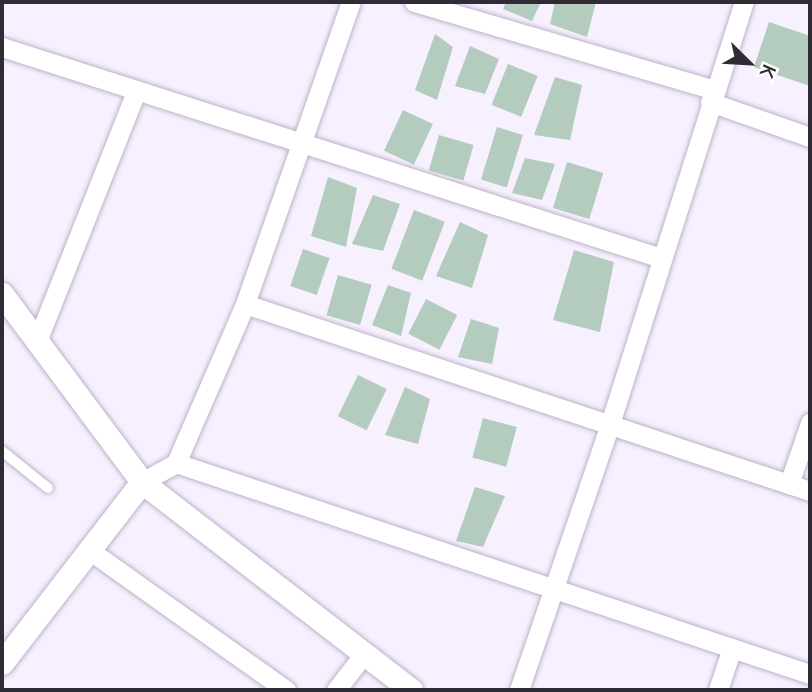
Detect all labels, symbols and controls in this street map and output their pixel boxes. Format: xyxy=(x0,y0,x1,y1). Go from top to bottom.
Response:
north arrow xyxy=(714,28,784,98)
text: K xyxy=(754,61,783,82)

